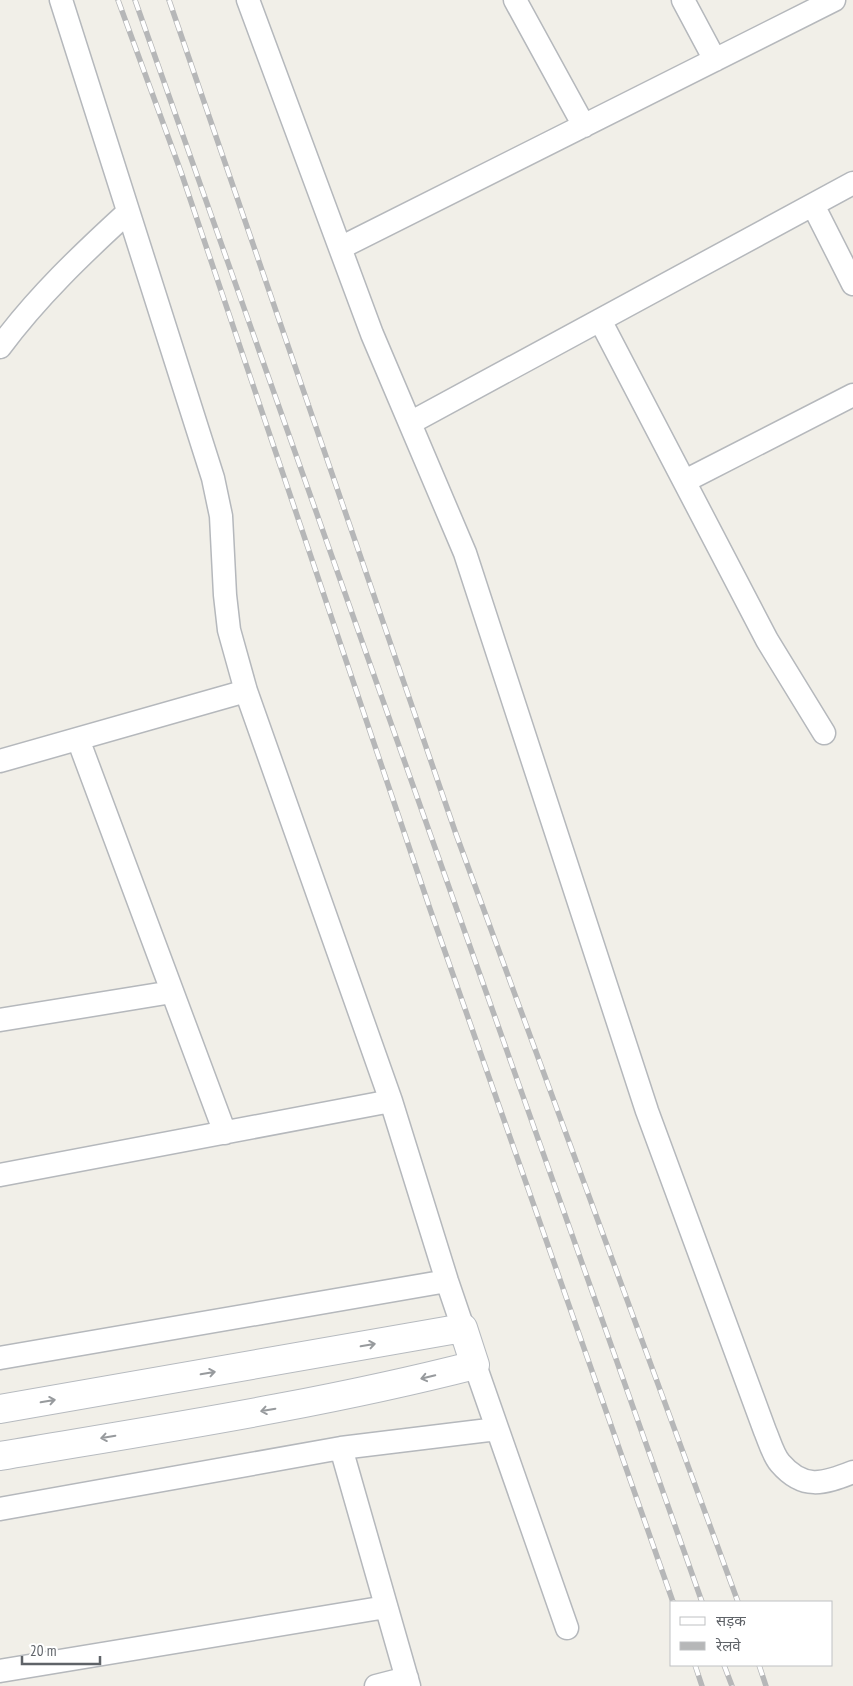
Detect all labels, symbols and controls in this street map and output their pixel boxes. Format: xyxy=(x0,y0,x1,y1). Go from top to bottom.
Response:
one-way arrow xyxy=(360,1340,376,1350)
one-way arrow xyxy=(200,1368,216,1378)
one-way arrow xyxy=(420,1373,436,1383)
one-way arrow xyxy=(40,1396,56,1406)
one-way arrow xyxy=(261,1405,277,1415)
one-way arrow xyxy=(101,1433,117,1443)
legend xyxy=(670,1601,833,1666)
text: सड़क xyxy=(716,1611,746,1630)
scale bar xyxy=(22,1634,100,1666)
text: रेलवे xyxy=(715,1636,741,1655)
text: 20 m xyxy=(30,1641,56,1660)

